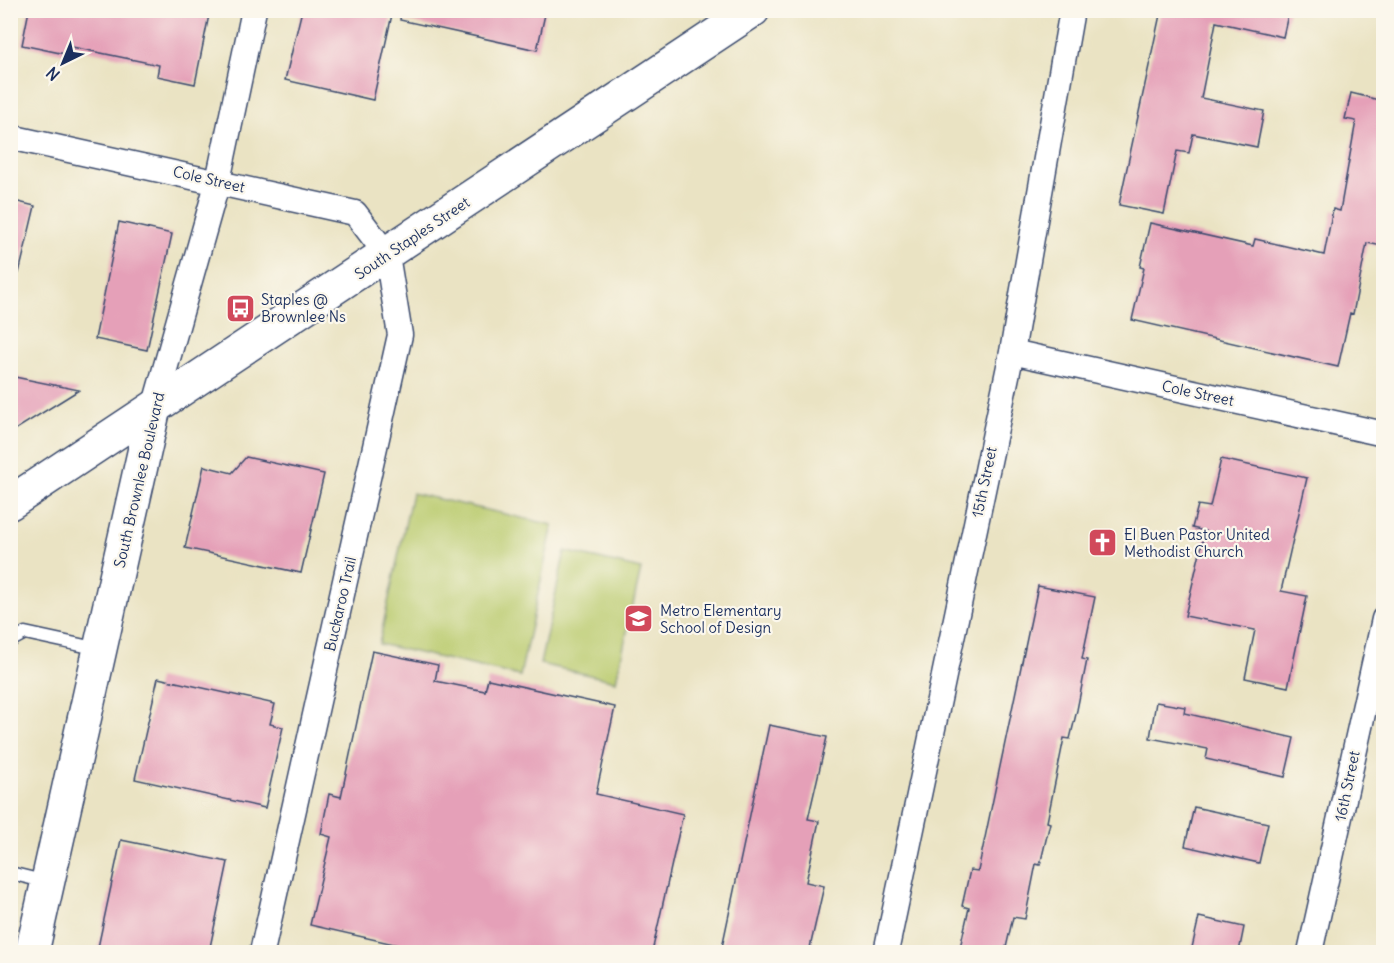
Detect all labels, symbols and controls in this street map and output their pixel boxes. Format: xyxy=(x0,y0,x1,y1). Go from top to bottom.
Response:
north arrow xyxy=(33,33,93,93)
text: N xyxy=(42,63,64,85)
street label: Cole Street xyxy=(171,162,247,196)
street label: South Staples Street xyxy=(351,192,473,284)
place label: Staples @ Brownlee Ns xyxy=(261,290,346,326)
bus stop icon: Staples @ Brownlee Ns xyxy=(224,292,256,324)
street label: Cole Street xyxy=(1160,376,1236,410)
street label: South Brownlee Boulevard xyxy=(110,390,168,570)
street label: 15th Street xyxy=(967,445,1001,519)
place label: El Buen Pastor United Methodist Church xyxy=(1124,525,1270,561)
church icon: El Buen Pastor United Methodist Church xyxy=(1087,527,1119,559)
street label: Buckaroo Trail xyxy=(320,555,360,653)
place label: Metro Elementary School of Design xyxy=(660,601,782,637)
school or university icon: Metro Elementary School of Design xyxy=(623,603,655,635)
street label: 16th Street xyxy=(1330,749,1364,823)

